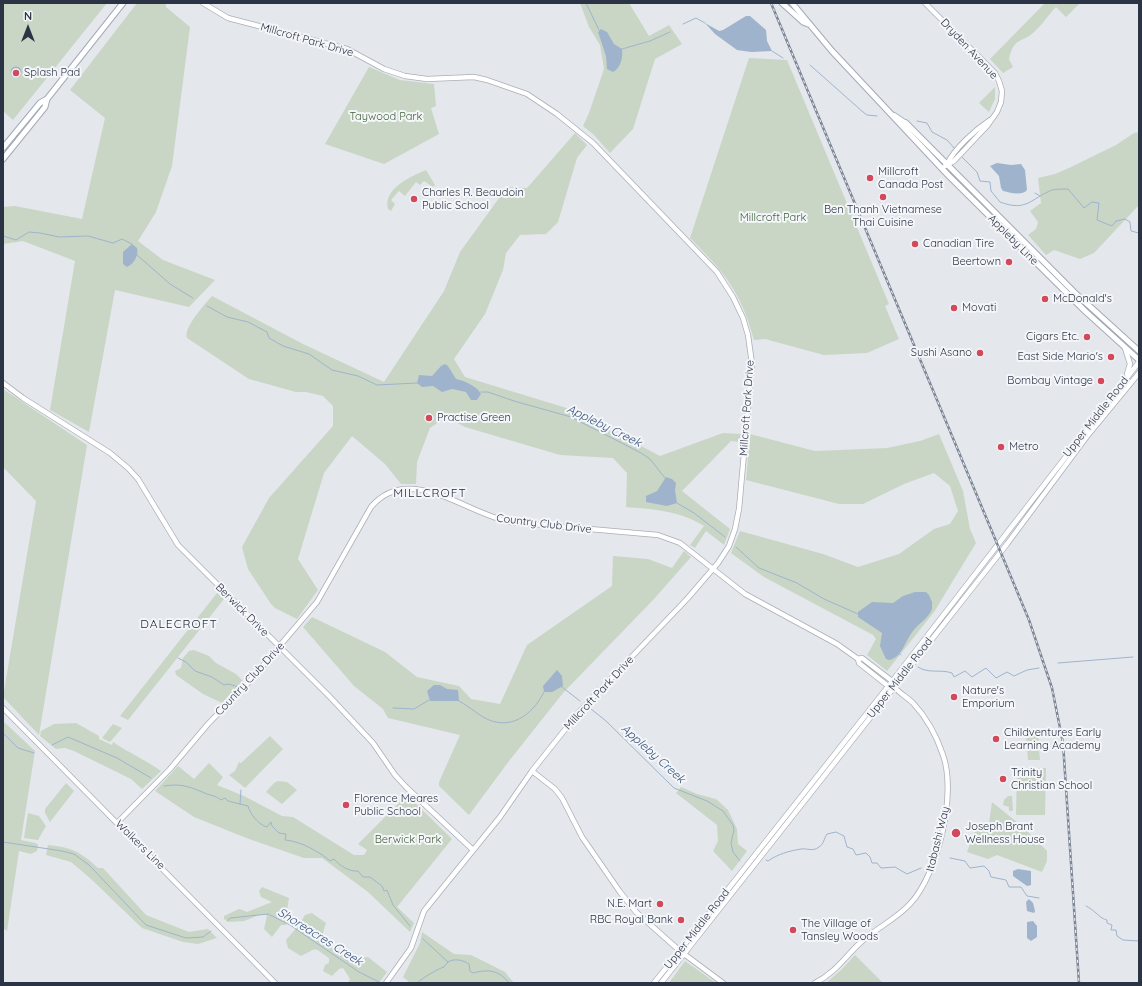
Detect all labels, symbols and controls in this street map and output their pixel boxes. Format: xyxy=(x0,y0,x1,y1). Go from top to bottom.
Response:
north arrow xyxy=(8,8,48,48)
text: N xyxy=(24,9,32,23)
street label: Dryden Avenue xyxy=(938,16,1000,82)
street label: Millcroft Park Drive xyxy=(259,20,355,60)
place label: Splash Pad xyxy=(24,66,80,80)
marker: Splash Pad xyxy=(11,68,21,78)
park label: Taywood Park xyxy=(350,110,422,124)
place label: Millcroft Canada Post xyxy=(878,165,943,191)
marker: Millcroft Canada Post xyxy=(865,173,875,183)
place label: Charles R. Beaudoin Public School xyxy=(422,186,524,212)
marker: Ben Thanh Vietnamese Thai Cuisine xyxy=(878,192,888,202)
marker: Charles R. Beaudoin Public School xyxy=(409,194,419,204)
place label: Ben Thanh Vietnamese Thai Cuisine xyxy=(824,203,942,229)
park label: Millcroft Park xyxy=(740,211,806,225)
street label: Appleby Line xyxy=(985,212,1041,268)
place label: Canadian Tire xyxy=(923,237,994,251)
marker: Canadian Tire xyxy=(910,239,920,249)
place label: Beertown xyxy=(952,255,1001,269)
marker: Beertown xyxy=(1004,257,1014,267)
place label: McDonald's xyxy=(1053,292,1112,306)
marker: McDonald's xyxy=(1040,294,1050,304)
place label: Movati xyxy=(962,301,996,315)
marker: Movati xyxy=(949,303,959,313)
place label: Cigars Etc. xyxy=(1026,330,1079,344)
marker: Cigars Etc. xyxy=(1082,332,1092,342)
place label: Sushi Asano xyxy=(911,346,972,360)
marker: Sushi Asano xyxy=(975,348,985,358)
place label: East Side Mario's xyxy=(1017,350,1103,364)
marker: East Side Mario's xyxy=(1106,352,1116,362)
street label: Millcroft Park Drive xyxy=(737,360,757,456)
place label: Bombay Vintage xyxy=(1007,374,1093,388)
street label: Upper Middle Road xyxy=(1061,374,1131,460)
marker: Bombay Vintage xyxy=(1096,376,1106,386)
water label: Appleby Creek xyxy=(564,402,644,450)
place label: Practise Green xyxy=(437,411,511,425)
marker: Practise Green xyxy=(424,413,434,423)
place label: Metro xyxy=(1009,440,1039,454)
marker: Metro xyxy=(996,442,1006,452)
district label: MILLCROFT xyxy=(393,486,467,500)
street label: Country Club Drive xyxy=(496,512,592,536)
street label: Berwick Drive xyxy=(213,581,271,639)
district label: DALECROFT xyxy=(140,617,218,631)
street label: Upper Middle Road xyxy=(865,635,935,721)
street label: Country Club Drive xyxy=(213,639,287,719)
street label: Millcroft Park Drive xyxy=(561,653,637,733)
place label: Nature's Emporium xyxy=(962,684,1014,710)
marker: Nature's Emporium xyxy=(949,692,959,702)
water label: Appleby Creek xyxy=(618,721,688,787)
place label: Childventures Early Learning Academy xyxy=(1004,726,1101,752)
marker: Childventures Early Learning Academy xyxy=(991,734,1001,744)
place label: Trinity Christian School xyxy=(1011,766,1092,792)
marker: Trinity Christian School xyxy=(998,774,1008,784)
place label: Florence Meares Public School xyxy=(354,792,438,818)
marker: Florence Meares Public School xyxy=(341,800,351,810)
street label: Itabashi Way xyxy=(924,805,952,873)
street label: Walkers Line xyxy=(112,817,168,873)
place label: Joseph Brant Wellness House xyxy=(965,820,1045,846)
marker: Joseph Brant Wellness House xyxy=(950,827,962,839)
park label: Berwick Park xyxy=(375,833,441,847)
street label: Upper Middle Road xyxy=(662,886,732,972)
place label: N.E. Mart xyxy=(607,897,652,911)
marker: N.E. Mart xyxy=(655,899,665,909)
water label: Shoreacres Creek xyxy=(275,905,365,969)
place label: RBC Royal Bank xyxy=(590,913,673,927)
marker: RBC Royal Bank xyxy=(676,915,686,925)
place label: The Village of Tansley Woods xyxy=(801,917,878,943)
marker: The Village of Tansley Woods xyxy=(788,925,798,935)

